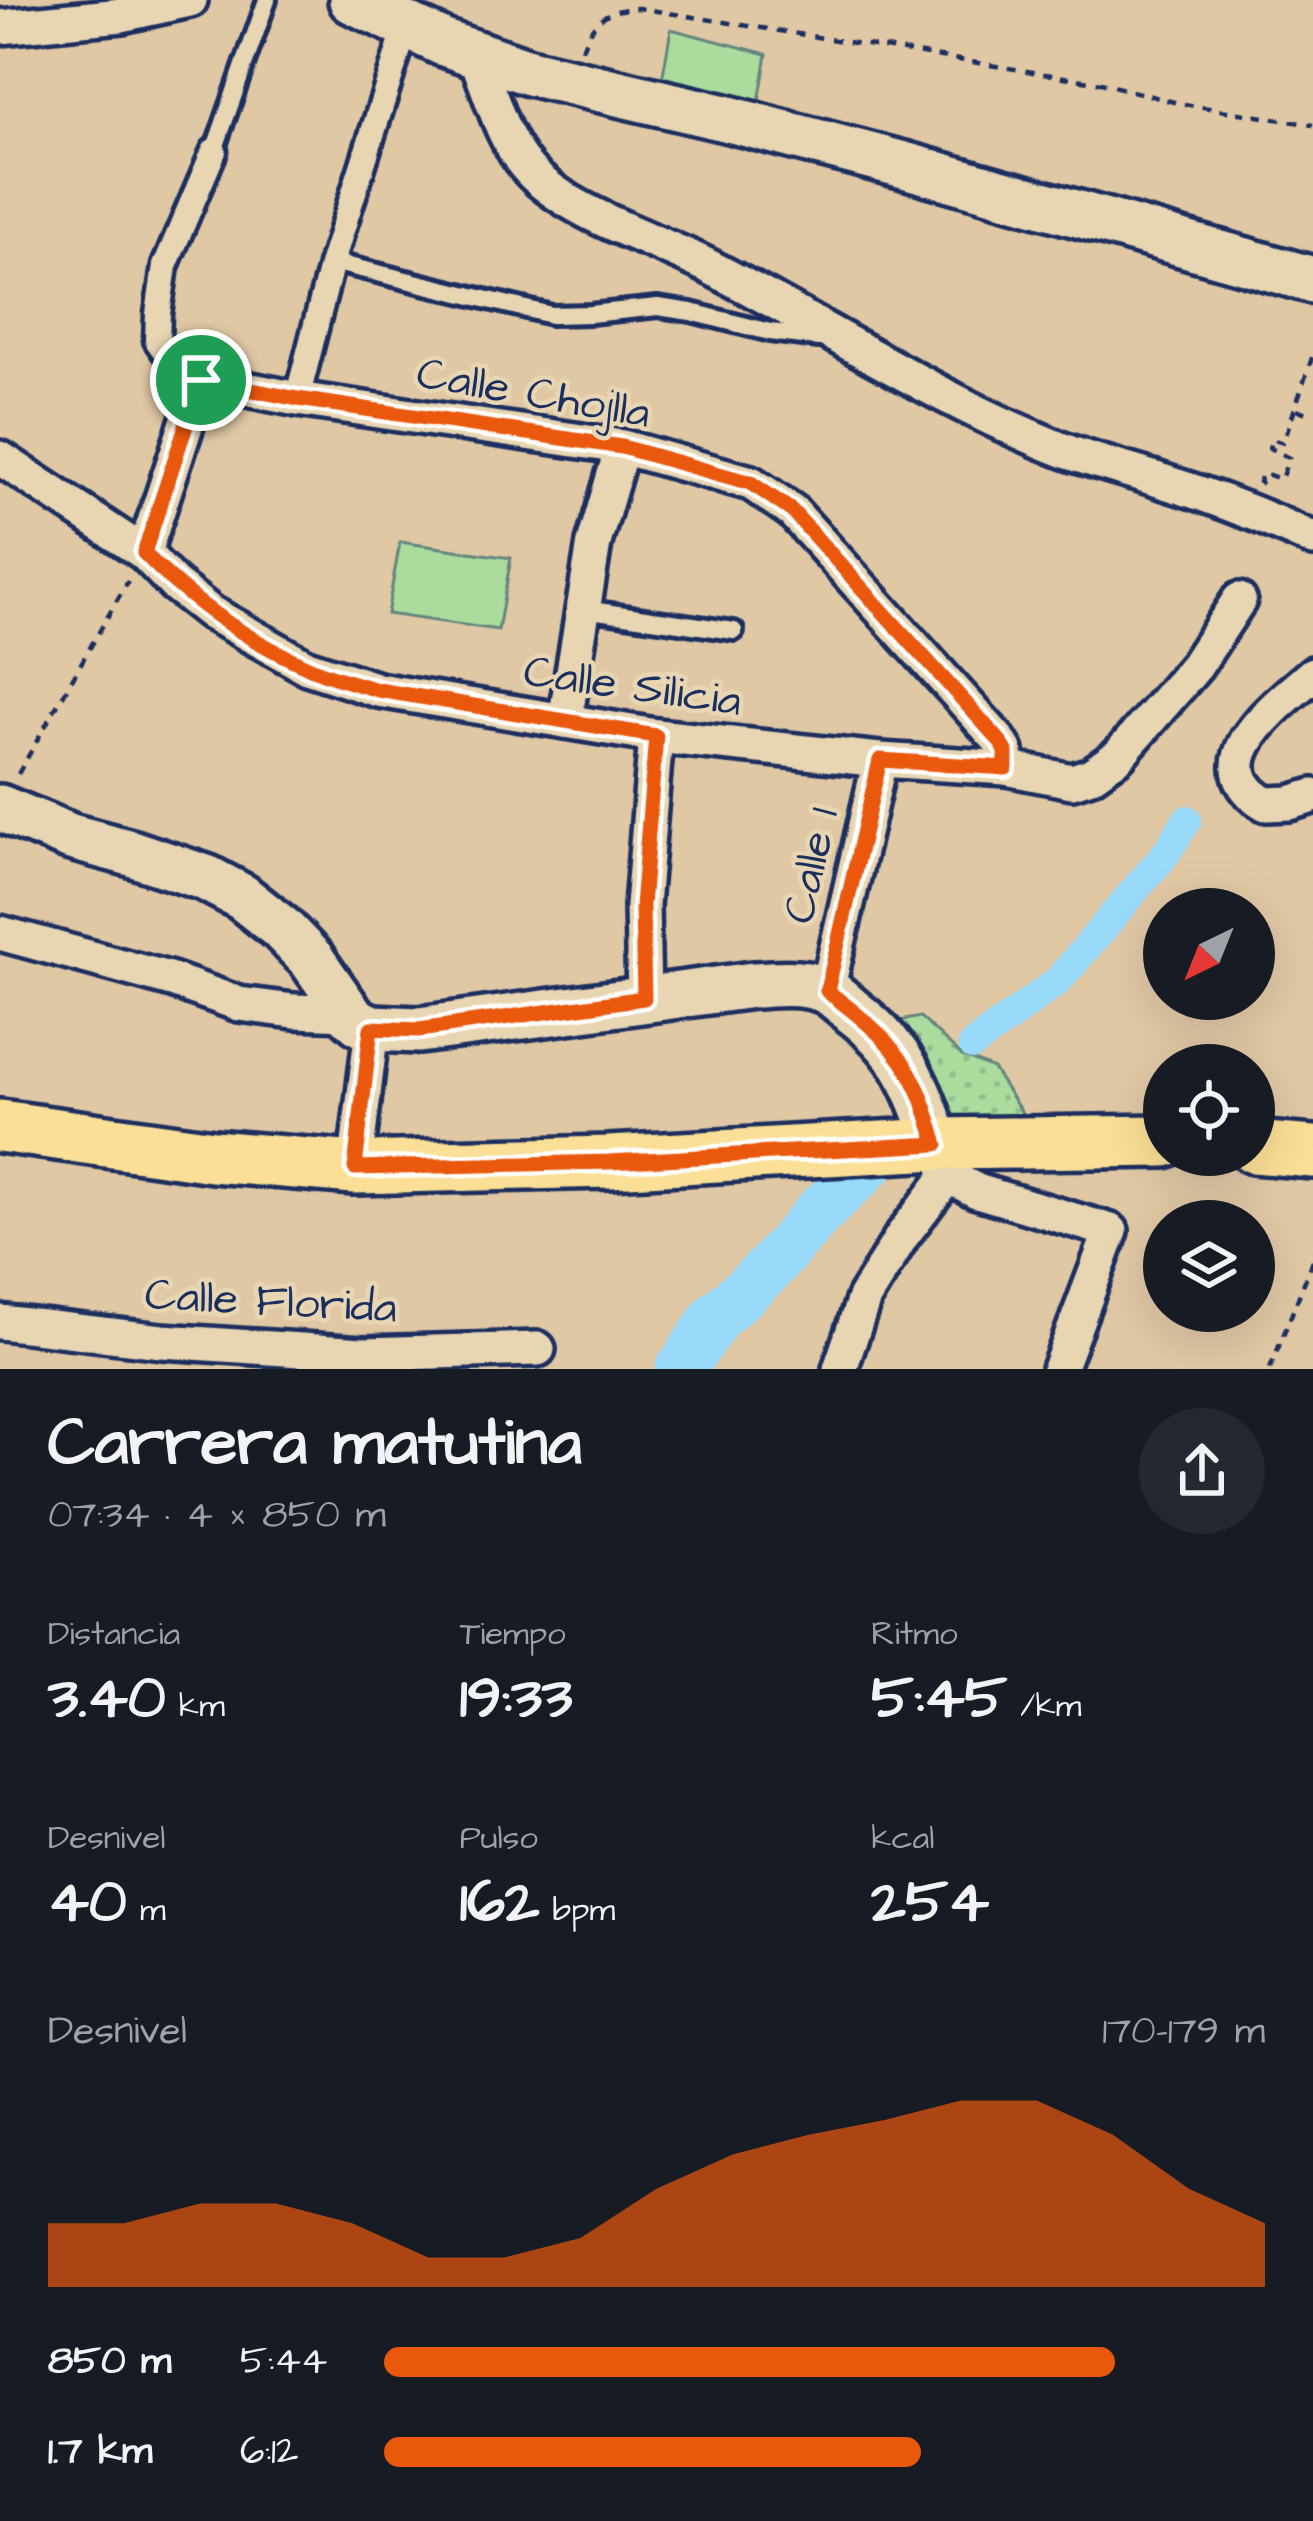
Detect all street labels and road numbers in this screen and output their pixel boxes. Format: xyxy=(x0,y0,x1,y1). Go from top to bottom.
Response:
street label: Calle Chojlla xyxy=(412,343,655,445)
street label: Calle Silicia xyxy=(520,641,745,733)
street label: Calle 1 xyxy=(769,802,855,930)
street label: Calle Florida xyxy=(143,1264,399,1340)

